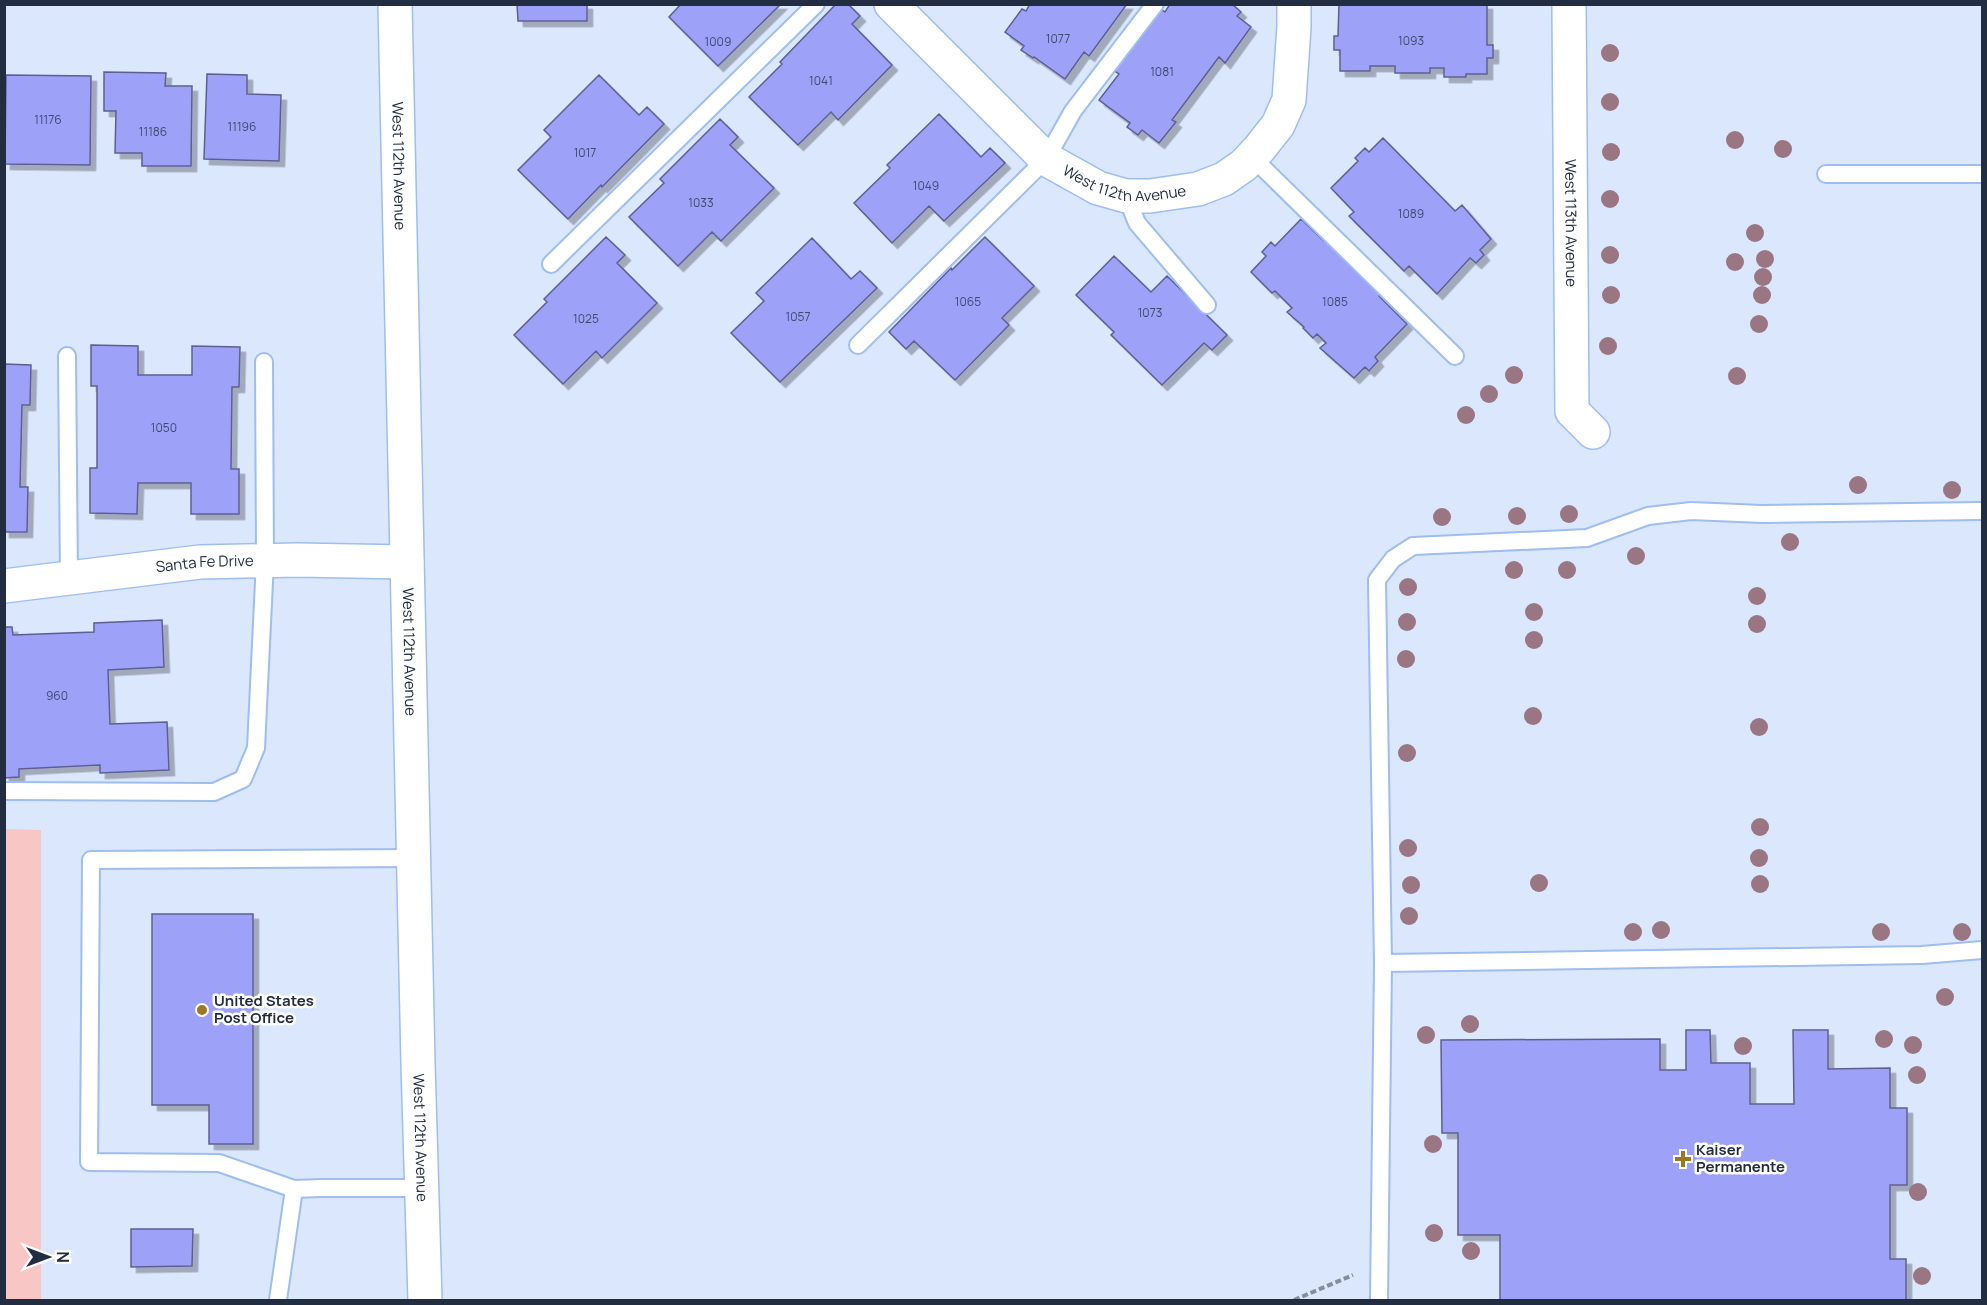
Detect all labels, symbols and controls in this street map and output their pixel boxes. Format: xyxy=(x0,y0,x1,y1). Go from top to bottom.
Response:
house number: 1077 xyxy=(1046,30,1070,47)
house number: 1093 xyxy=(1398,32,1424,49)
house number: 1009 xyxy=(705,33,731,50)
house number: 1081 xyxy=(1150,63,1174,80)
house number: 1041 xyxy=(809,72,833,89)
street label: West 112th Avenue xyxy=(387,102,411,231)
house number: 11176 xyxy=(34,111,62,128)
house number: 11196 xyxy=(228,118,256,135)
house number: 11186 xyxy=(139,123,167,140)
house number: 1017 xyxy=(574,144,596,161)
street label: West 112th Avenue xyxy=(1059,159,1188,206)
street label: West 113th Avenue xyxy=(1560,159,1582,287)
house number: 1049 xyxy=(913,177,939,194)
house number: 1033 xyxy=(688,194,714,211)
house number: 1089 xyxy=(1398,205,1424,222)
house number: 1065 xyxy=(955,293,981,310)
house number: 1085 xyxy=(1322,293,1348,310)
house number: 1073 xyxy=(1138,304,1162,321)
house number: 1057 xyxy=(786,308,810,325)
house number: 1025 xyxy=(573,310,599,327)
house number: 1050 xyxy=(151,419,177,436)
street label: Santa Fe Drive xyxy=(154,550,254,577)
street label: West 112th Avenue xyxy=(398,587,421,716)
house number: 960 xyxy=(46,687,68,704)
place label: United States Post Office xyxy=(214,990,314,1028)
marker: United States Post Office xyxy=(195,1003,209,1017)
street label: West 112th Avenue xyxy=(408,1073,433,1202)
place label: Kaiser Permanente xyxy=(1696,1139,1785,1177)
marker: Kaiser Permanente xyxy=(1674,1150,1692,1168)
north arrow xyxy=(18,1227,78,1287)
text: N xyxy=(52,1251,74,1263)

